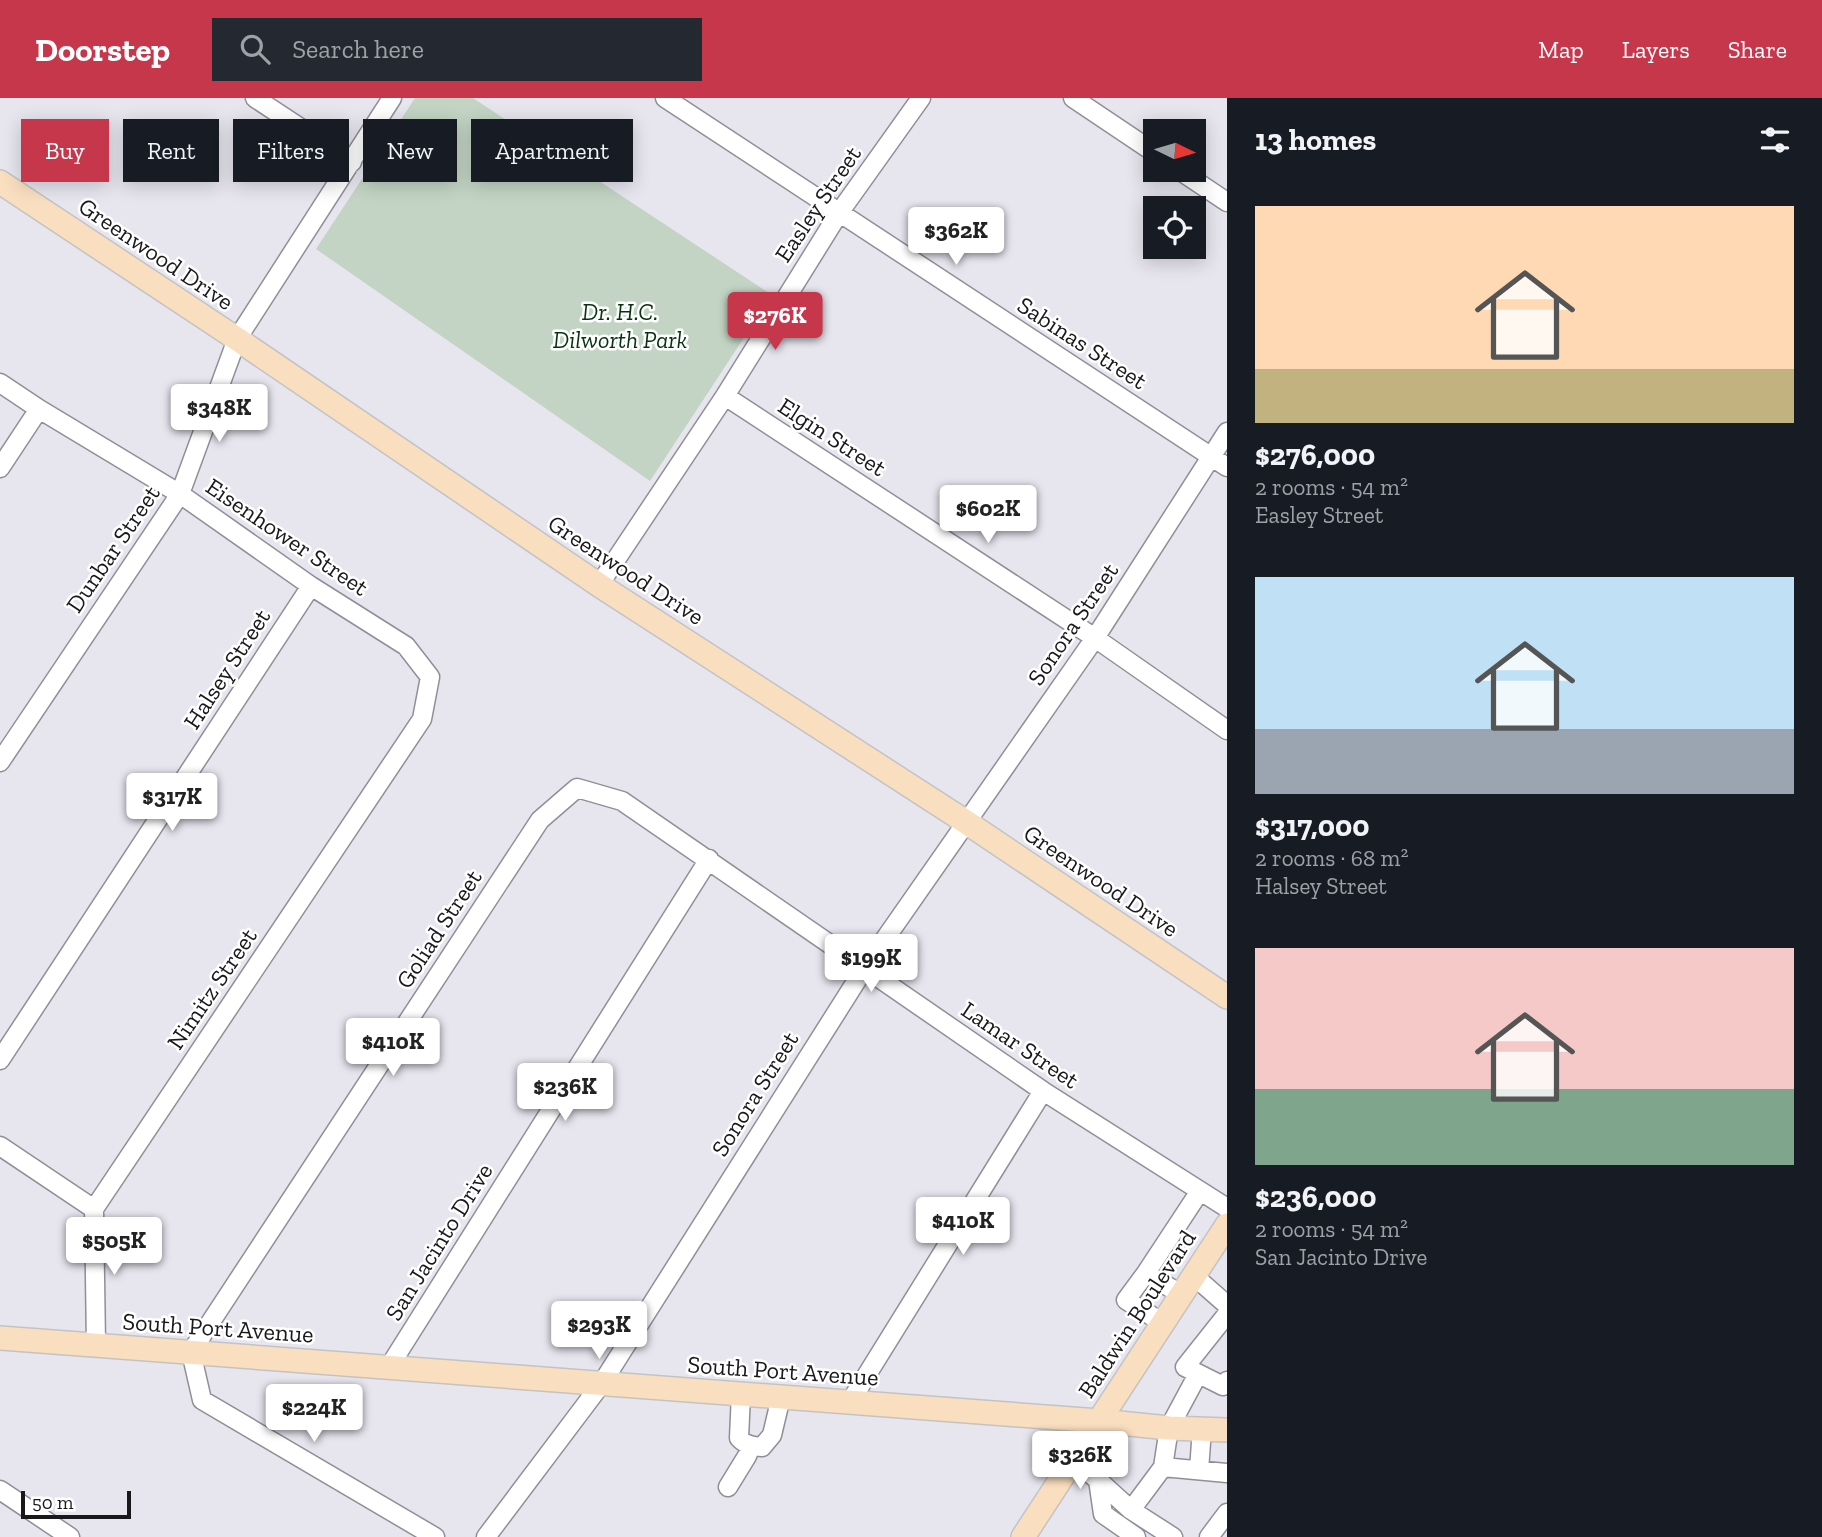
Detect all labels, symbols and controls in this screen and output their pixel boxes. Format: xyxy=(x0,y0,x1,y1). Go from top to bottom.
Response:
search box xyxy=(212,18,702,81)
text: Doorstep xyxy=(35,30,170,69)
icon: search xyxy=(236,30,274,68)
text: Search here xyxy=(292,33,424,65)
text: Map xyxy=(1538,35,1584,64)
text: Layers xyxy=(1622,35,1690,64)
text: Share xyxy=(1728,35,1787,64)
chip: Buy xyxy=(21,119,109,182)
chip: Rent xyxy=(123,119,219,182)
chip: Filters xyxy=(233,119,349,182)
chip: New xyxy=(363,119,457,182)
chip: Apartment xyxy=(471,119,633,182)
north arrow xyxy=(1143,119,1206,182)
map controls xyxy=(1143,119,1206,259)
icon: filters xyxy=(1756,121,1794,159)
text: 13 homes xyxy=(1255,122,1376,158)
street label: Easley Street xyxy=(768,140,867,267)
street label: Greenwood Drive xyxy=(73,191,239,316)
button: locate xyxy=(1143,196,1206,259)
pin: $362K xyxy=(907,208,1005,267)
text: $362K xyxy=(924,216,988,244)
icon: home xyxy=(1462,252,1588,378)
street label: Sabinas Street xyxy=(1012,290,1153,395)
pin: $276K xyxy=(726,292,824,352)
park label: Dr. H.C. Dilworth Park xyxy=(553,297,688,354)
text: $276K xyxy=(744,301,806,329)
pin: $348K xyxy=(170,384,268,444)
street label: Elgin Street xyxy=(773,391,892,482)
text: $348K xyxy=(187,393,251,421)
text: $276,000 xyxy=(1255,437,1375,473)
street label: Eisenhower Street xyxy=(201,472,374,602)
text: 2 rooms · 54 m² xyxy=(1255,473,1408,501)
street label: Dunbar Street xyxy=(59,480,166,618)
pin: $602K xyxy=(939,486,1037,545)
text: $602K xyxy=(956,494,1020,522)
text: Easley Street xyxy=(1255,501,1383,529)
street label: Greenwood Drive xyxy=(543,508,710,631)
street label: Sonora Street xyxy=(1021,557,1124,690)
street label: Halsey Street xyxy=(177,603,276,734)
icon: home xyxy=(1462,623,1588,749)
pin: $317K xyxy=(123,774,221,833)
text: $317K xyxy=(142,782,202,810)
text: $317,000 xyxy=(1255,808,1369,844)
street label: Greenwood Drive xyxy=(1018,818,1184,943)
text: 2 rooms · 68 m² xyxy=(1255,844,1408,872)
street label: Goliad Street xyxy=(390,864,488,993)
text: Halsey Street xyxy=(1255,872,1387,900)
street label: Nimitz Street xyxy=(160,922,263,1055)
pin: $199K xyxy=(822,934,920,994)
text: $199K xyxy=(841,943,901,971)
icon: home xyxy=(1462,994,1588,1120)
street label: Lamar Street xyxy=(956,995,1085,1095)
pin: $410K xyxy=(344,1018,442,1078)
street label: Sonora Street xyxy=(705,1026,804,1161)
text: $410K xyxy=(362,1027,424,1055)
pin: $236K xyxy=(516,1063,614,1123)
text: $236K xyxy=(533,1072,597,1100)
street label: San Jacinto Drive xyxy=(379,1158,498,1326)
text: $236,000 xyxy=(1255,1179,1376,1215)
pin: $410K xyxy=(914,1198,1012,1257)
text: $410K xyxy=(932,1206,994,1234)
text: 2 rooms · 54 m² xyxy=(1255,1215,1408,1243)
pin: $505K xyxy=(65,1218,163,1277)
street label: Baldwin Boulevard xyxy=(1072,1224,1202,1403)
text: $505K xyxy=(82,1226,146,1254)
text: San Jacinto Drive xyxy=(1255,1243,1427,1271)
pin: $293K xyxy=(550,1302,648,1361)
street label: South Port Avenue xyxy=(122,1306,315,1349)
text: $293K xyxy=(567,1310,631,1338)
street label: South Port Avenue xyxy=(687,1349,880,1392)
pin: $224K xyxy=(265,1384,363,1444)
text: $224K xyxy=(282,1393,346,1421)
pin: $326K xyxy=(1031,1432,1129,1491)
text: $326K xyxy=(1048,1440,1112,1468)
scale bar xyxy=(21,1488,131,1520)
text: 50 m xyxy=(32,1491,73,1514)

